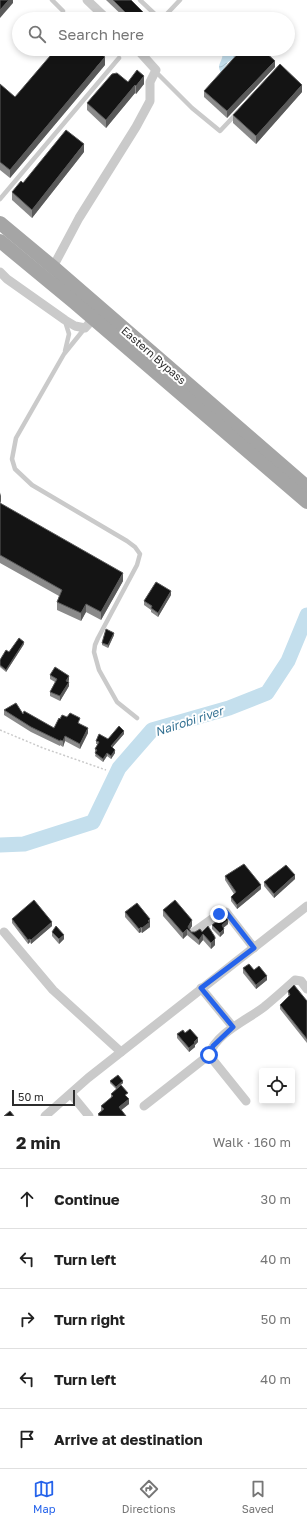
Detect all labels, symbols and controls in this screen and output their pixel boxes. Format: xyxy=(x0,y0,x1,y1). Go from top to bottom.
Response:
search box xyxy=(12,12,295,56)
icon: search xyxy=(26,23,48,45)
text: Search here xyxy=(58,25,144,43)
street label: Eastern Bypass xyxy=(119,323,189,387)
water label: Nairobi river xyxy=(153,702,227,739)
route end xyxy=(210,905,228,923)
route start xyxy=(200,1046,218,1064)
map controls xyxy=(259,1068,295,1104)
button: locate xyxy=(259,1068,295,1104)
scale bar xyxy=(12,1088,75,1107)
text: 50 m xyxy=(18,1090,44,1103)
text: 2 min xyxy=(16,1132,60,1153)
text: Walk · 160 m xyxy=(213,1134,291,1150)
icon: ahead xyxy=(16,1188,38,1210)
text: Continue xyxy=(54,1190,120,1208)
text: 30 m xyxy=(261,1191,291,1207)
icon: left xyxy=(16,1248,38,1270)
text: Turn left xyxy=(54,1250,116,1268)
text: 40 m xyxy=(260,1251,291,1267)
icon: right xyxy=(16,1308,38,1330)
text: Turn right xyxy=(54,1310,125,1328)
text: 50 m xyxy=(261,1311,291,1327)
icon: left xyxy=(16,1368,38,1390)
text: Turn left xyxy=(54,1370,116,1388)
text: 40 m xyxy=(260,1371,291,1387)
icon: arrive xyxy=(16,1428,38,1450)
text: Arrive at destination xyxy=(54,1430,203,1448)
tab: Map xyxy=(33,1478,56,1515)
tab: Directions xyxy=(122,1478,176,1515)
tab: Saved xyxy=(242,1478,274,1515)

